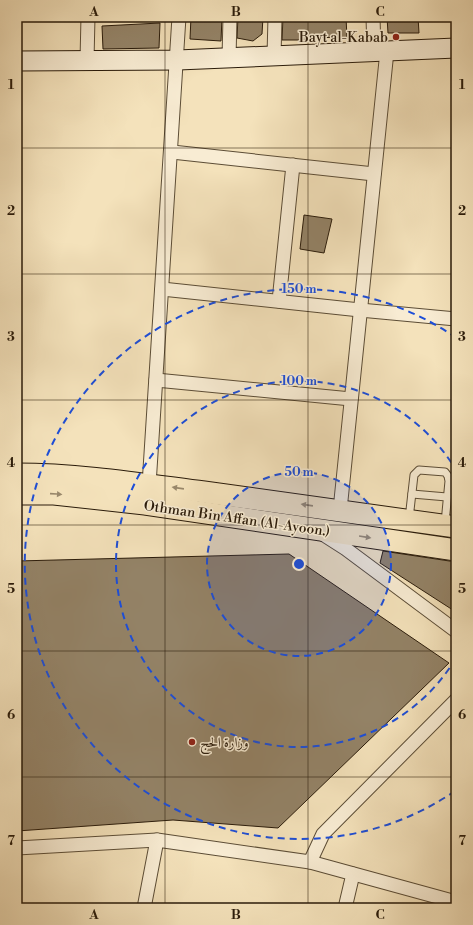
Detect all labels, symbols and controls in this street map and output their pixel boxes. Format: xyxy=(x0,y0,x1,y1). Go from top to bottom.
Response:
text: A xyxy=(88,4,99,20)
text: B xyxy=(231,4,241,20)
text: C xyxy=(375,4,385,20)
place label: Bayt al-Kabab xyxy=(298,29,388,47)
marker: Bayt al-Kabab xyxy=(391,32,401,42)
text: 1 xyxy=(8,77,15,93)
text: 1 xyxy=(459,77,466,93)
text: 2 xyxy=(7,203,15,219)
text: 2 xyxy=(458,203,466,219)
text: 150 m xyxy=(282,282,316,297)
text: 3 xyxy=(7,329,15,345)
text: 3 xyxy=(458,329,466,345)
text: 100 m xyxy=(281,374,317,389)
text: 4 xyxy=(7,455,16,471)
text: 4 xyxy=(458,455,467,471)
text: 50 m xyxy=(284,465,314,480)
one-way arrow xyxy=(172,485,184,491)
one-way arrow xyxy=(50,491,62,498)
street label: Othman Bin Affan (Al-Ayoon.) xyxy=(142,497,331,541)
one-way arrow xyxy=(300,502,313,508)
one-way arrow xyxy=(359,534,371,540)
centre of rings xyxy=(292,557,306,571)
text: 5 xyxy=(7,581,15,597)
text: 5 xyxy=(458,581,466,597)
text: 6 xyxy=(7,707,15,723)
text: 6 xyxy=(458,707,466,723)
place label: وزارة الحج xyxy=(200,734,249,755)
marker: وزارة الحج xyxy=(187,737,197,747)
text: 7 xyxy=(7,833,15,849)
text: 7 xyxy=(458,833,466,849)
text: A xyxy=(88,907,99,923)
text: B xyxy=(231,907,241,923)
text: C xyxy=(375,907,385,923)

